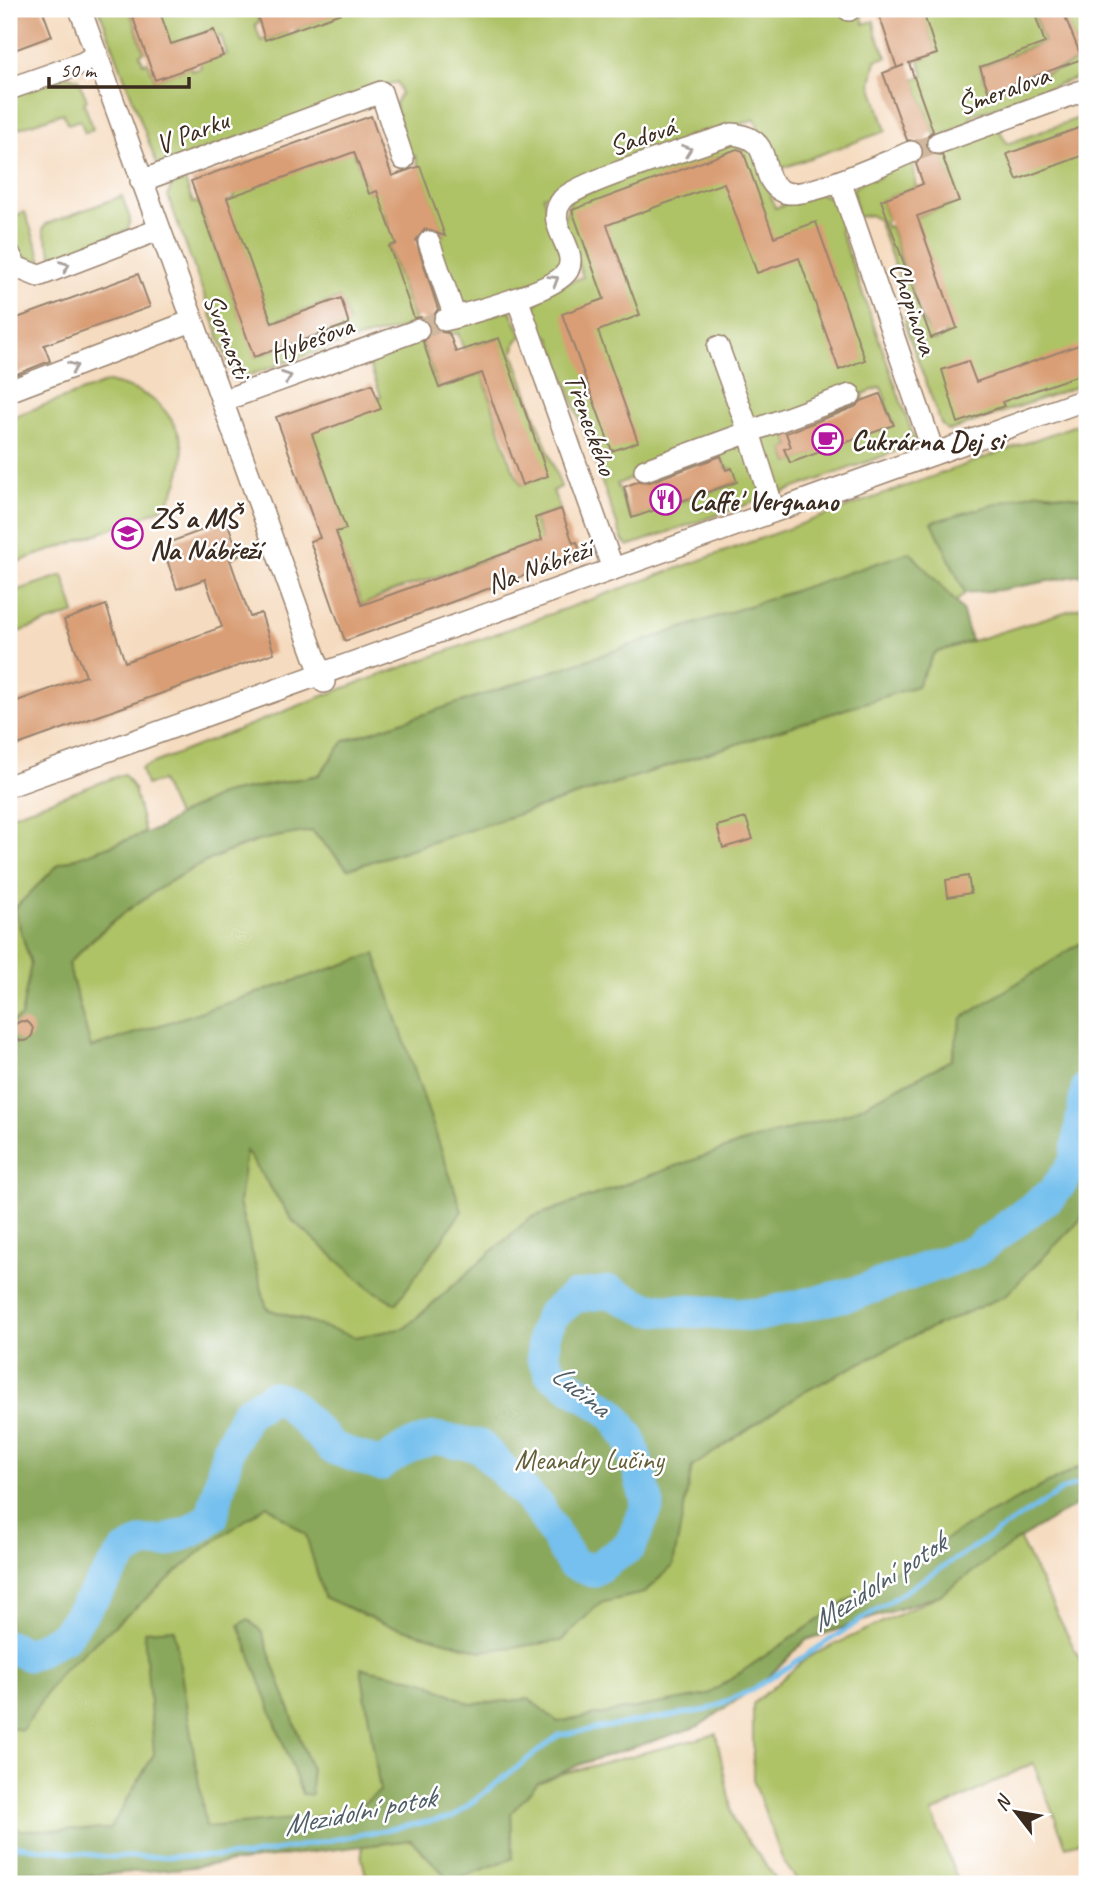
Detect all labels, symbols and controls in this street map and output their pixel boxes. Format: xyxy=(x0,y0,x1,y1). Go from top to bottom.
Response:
scale bar xyxy=(49,46,189,90)
text: 50 m xyxy=(60,57,98,83)
street label: Šmeralova xyxy=(952,57,1056,123)
street label: V Parku xyxy=(150,102,235,162)
street label: Sadová xyxy=(604,107,682,164)
one-way arrow xyxy=(681,144,693,158)
street label: Chopinova xyxy=(882,257,947,361)
one-way arrow xyxy=(58,261,70,275)
one-way arrow xyxy=(547,276,560,289)
street label: Svornosti xyxy=(196,289,261,387)
street label: Hybešova xyxy=(264,307,359,370)
one-way arrow xyxy=(66,361,78,375)
street label: Třeneckého xyxy=(556,368,626,482)
one-way arrow xyxy=(280,372,292,386)
cafe icon: Cukrárna Dej si xyxy=(811,423,845,457)
place label: Cukrárna Dej si xyxy=(851,423,1007,458)
restaurant icon: Caffe' Vergnano xyxy=(649,483,683,517)
place label: Caffe' Vergnano xyxy=(689,483,840,518)
place label: ZŠ a MŠ Na Nábřeží xyxy=(150,500,267,567)
school or university icon: ZŠ a MŠ Na Nábřeží xyxy=(110,516,144,550)
street label: Na Nábřeží xyxy=(482,529,602,601)
water label: Lučina xyxy=(544,1355,620,1427)
park label: Meandry Lučiny xyxy=(515,1442,666,1477)
water label: Mezidolní potok xyxy=(803,1521,958,1640)
water label: Mezidolní potok xyxy=(280,1777,444,1844)
north arrow xyxy=(981,1778,1050,1848)
text: N xyxy=(989,1790,1017,1815)

